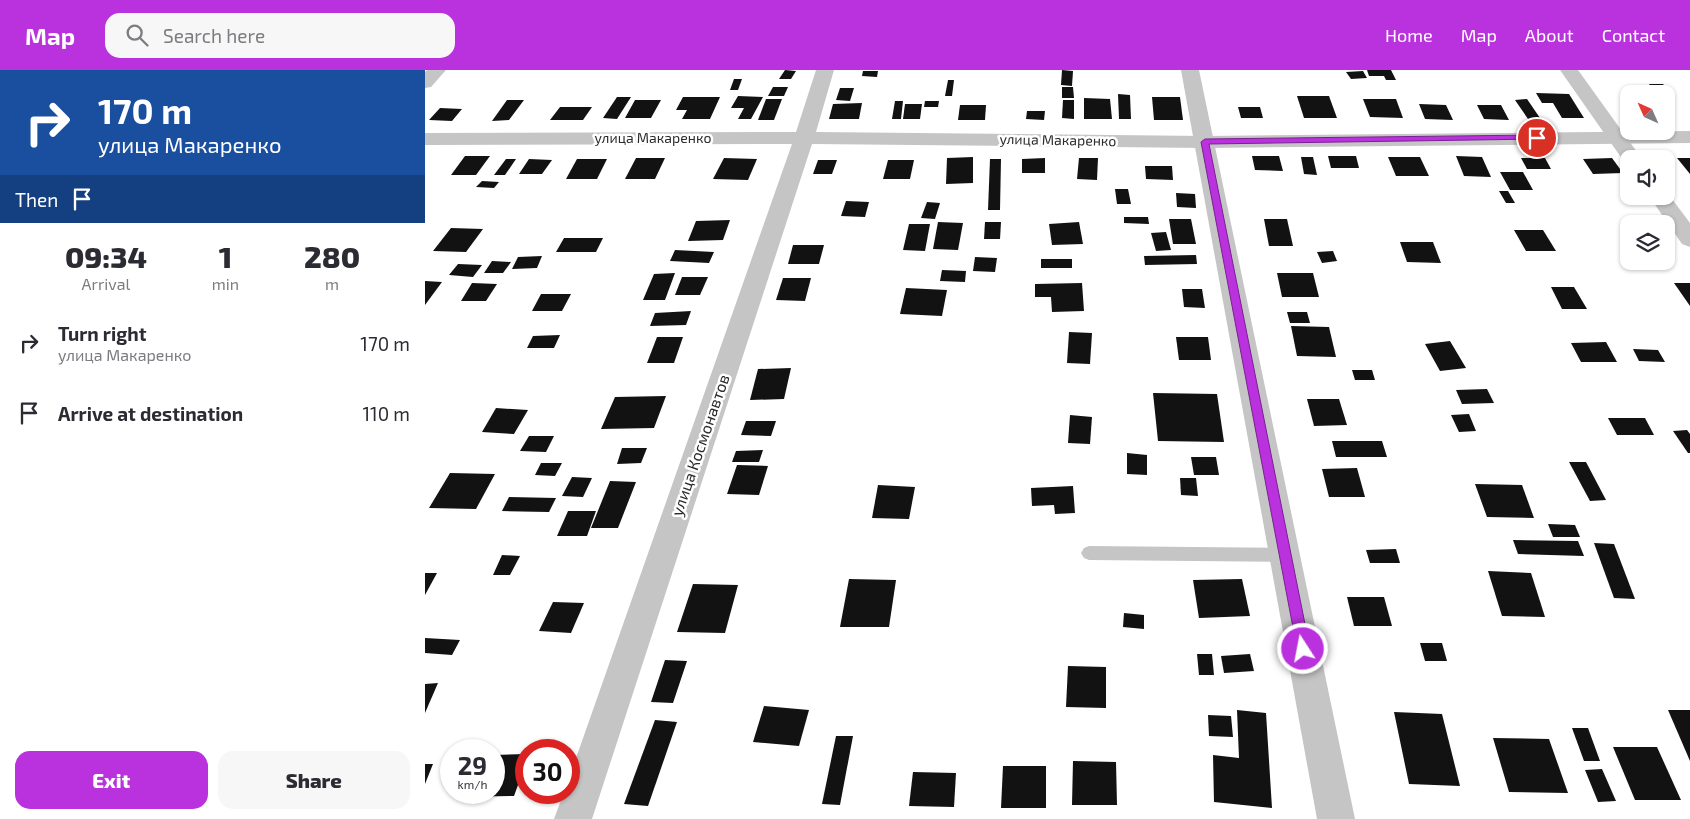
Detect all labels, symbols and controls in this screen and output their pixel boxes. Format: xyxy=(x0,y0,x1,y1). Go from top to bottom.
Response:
search box xyxy=(105,13,455,58)
text: Map xyxy=(25,21,75,50)
icon: search xyxy=(123,21,151,49)
text: Search here xyxy=(163,24,265,47)
text: Home xyxy=(1385,24,1433,46)
text: Map xyxy=(1461,24,1497,46)
text: About xyxy=(1525,24,1574,46)
text: Contact xyxy=(1602,24,1665,46)
north arrow xyxy=(1620,85,1675,140)
map controls xyxy=(1620,85,1675,270)
text: 170 m xyxy=(98,89,192,131)
icon: right xyxy=(15,90,80,155)
pin xyxy=(1516,117,1558,159)
icon: arrive xyxy=(1523,124,1551,152)
street label: улица Макаренко xyxy=(595,129,711,146)
street label: улица Макаренко xyxy=(999,130,1117,149)
text: улица Макаренко xyxy=(98,131,282,157)
button: sound xyxy=(1620,150,1675,205)
icon: arrive xyxy=(68,185,96,213)
text: Then xyxy=(15,188,58,211)
button: layers xyxy=(1620,215,1675,270)
text: 09:34 xyxy=(65,238,147,274)
text: 1 xyxy=(219,238,232,274)
text: 280 xyxy=(304,238,360,274)
text: Arrival xyxy=(82,274,130,293)
text: min xyxy=(212,274,239,293)
text: m xyxy=(325,274,339,293)
text: Turn right xyxy=(58,322,146,345)
icon: right xyxy=(15,329,43,357)
text: 170 m xyxy=(360,332,410,355)
text: улица Макаренко xyxy=(58,345,191,364)
street label: улица Космонавтов xyxy=(666,372,734,518)
icon: arrive xyxy=(15,399,43,427)
text: Arrive at destination xyxy=(58,402,243,425)
text: 110 m xyxy=(363,402,410,425)
position arrow xyxy=(1276,622,1328,674)
speed limit sign: 30 xyxy=(515,739,580,804)
text: 29 xyxy=(458,750,487,780)
button: Exit xyxy=(15,751,208,809)
button: Share xyxy=(218,751,410,809)
text: km/h xyxy=(458,777,487,791)

